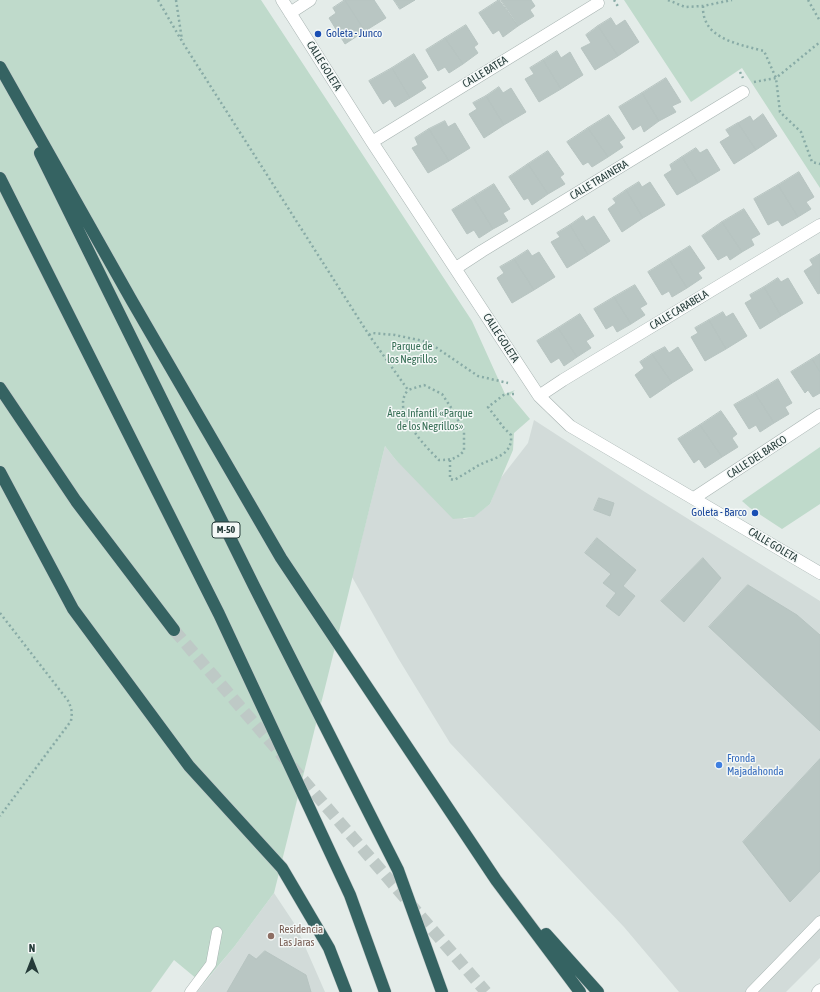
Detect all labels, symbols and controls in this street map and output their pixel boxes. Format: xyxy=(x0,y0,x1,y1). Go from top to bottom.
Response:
place label: Goleta - Junco xyxy=(326,27,382,41)
marker: Goleta - Junco xyxy=(313,29,323,39)
street label: CALLE GOLETA xyxy=(304,39,344,93)
street label: CALLE BATEA xyxy=(460,53,510,91)
street label: CALLE TRAINERA xyxy=(567,157,631,203)
street label: CALLE CARABELA xyxy=(647,287,711,333)
street label: CALLE GOLETA xyxy=(480,311,522,365)
park label: Parque de los Negrillos xyxy=(387,340,437,366)
park label: Área Infantil «Parque de los Negrillos» xyxy=(387,407,473,433)
street label: CALLE DEL BARCO xyxy=(725,433,789,481)
place label: Goleta - Barco xyxy=(691,506,747,520)
marker: Goleta - Barco xyxy=(750,508,760,518)
road number: M-50 xyxy=(212,522,240,538)
street label: CALLE GOLETA xyxy=(746,525,800,565)
place label: Fronda Majadahonda xyxy=(727,752,784,778)
marker: Fronda Majadahonda xyxy=(714,760,724,770)
place label: Residencia Las Jaras xyxy=(279,923,323,949)
marker: Residencia Las Jaras xyxy=(266,931,276,941)
north arrow xyxy=(12,940,52,980)
text: N xyxy=(29,942,35,954)

